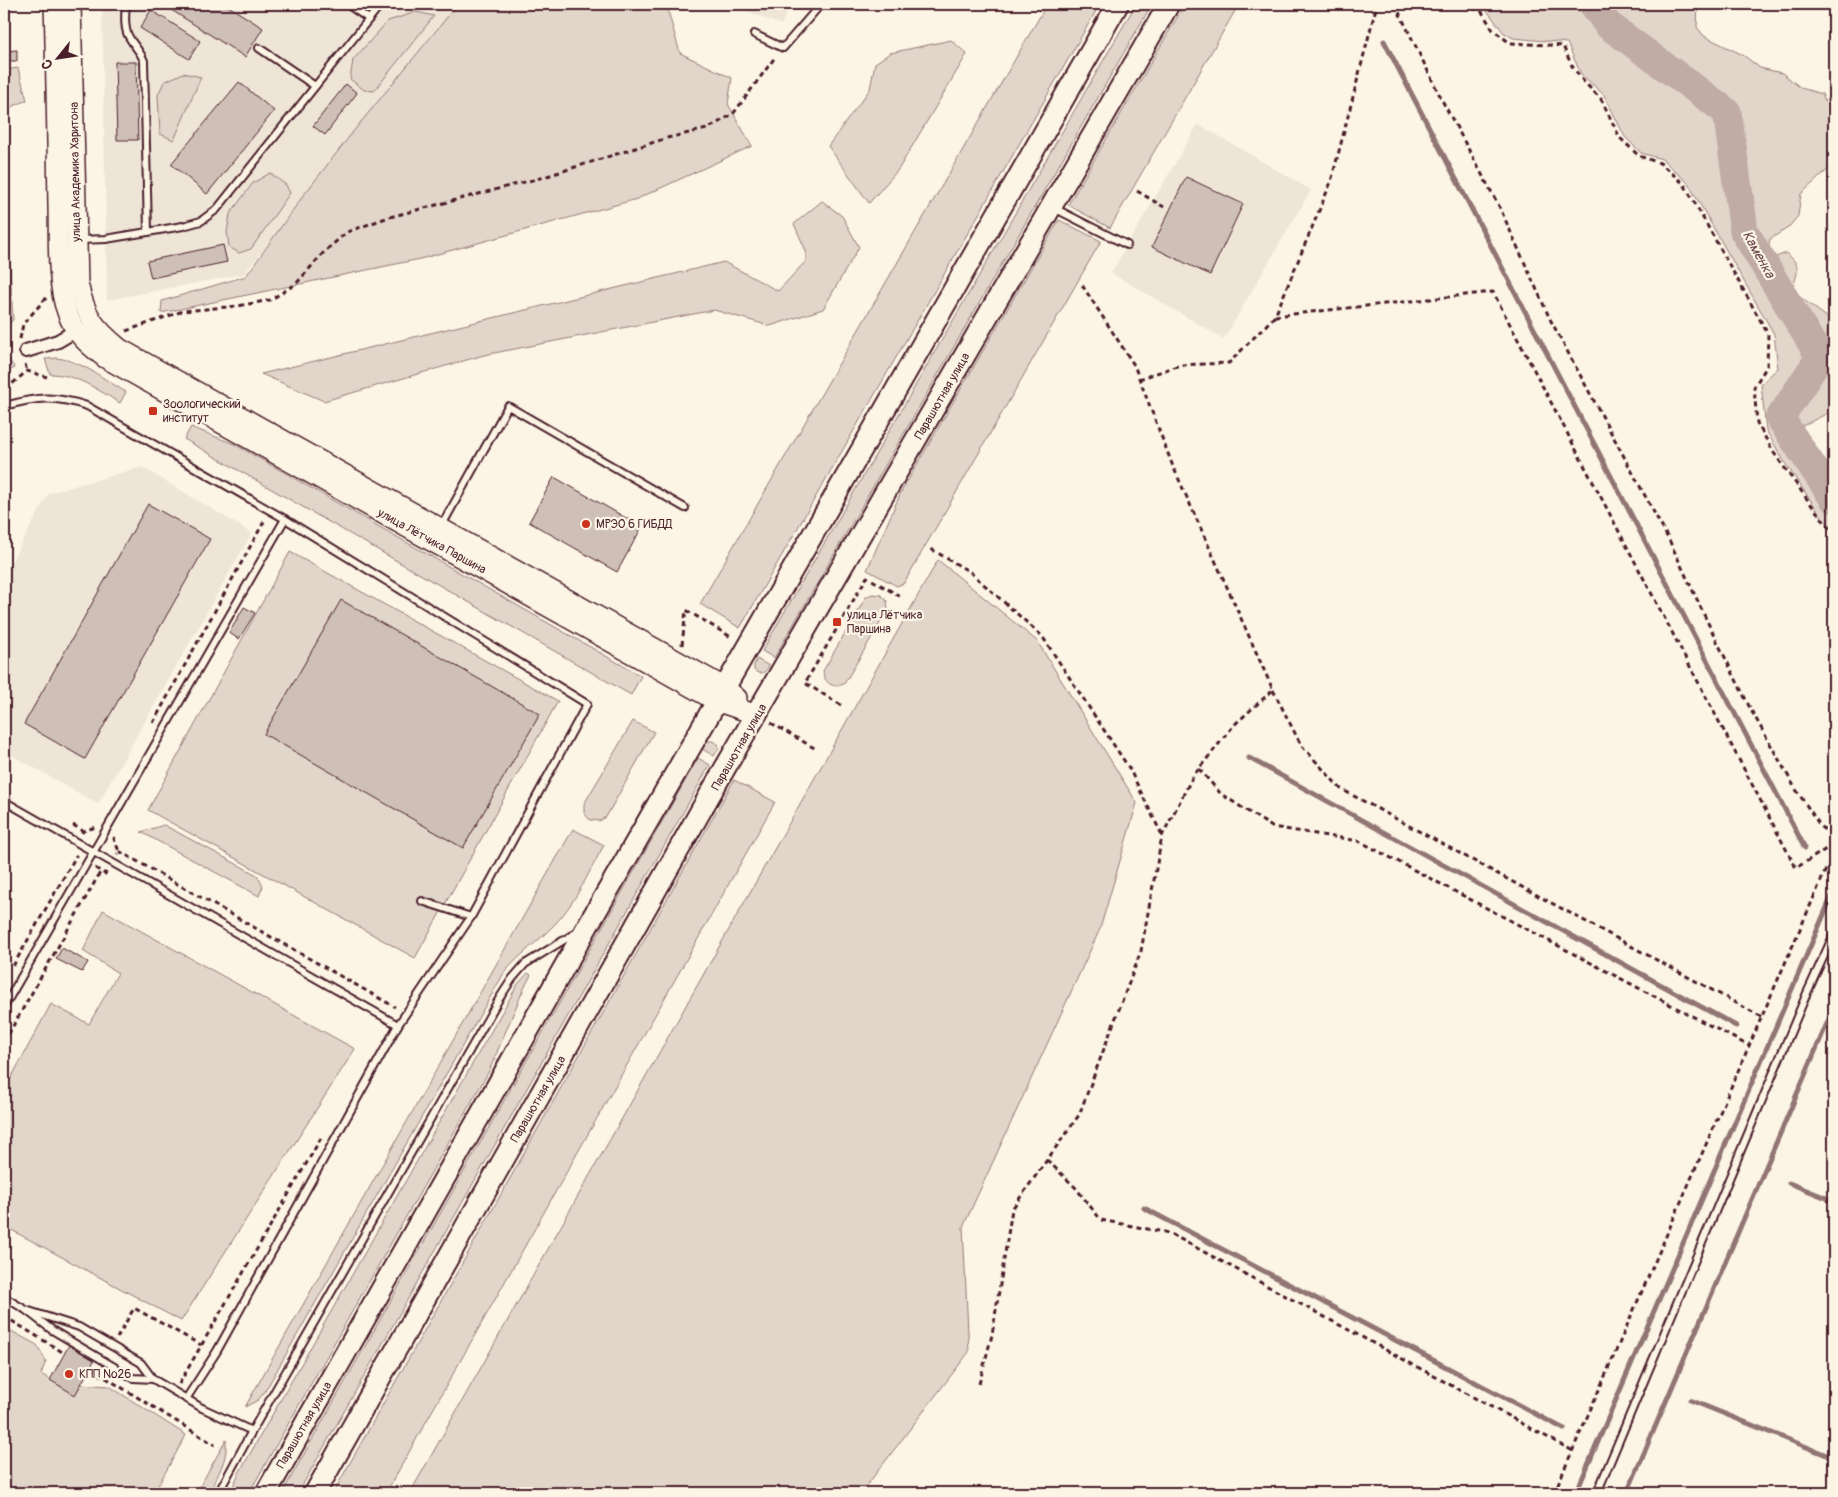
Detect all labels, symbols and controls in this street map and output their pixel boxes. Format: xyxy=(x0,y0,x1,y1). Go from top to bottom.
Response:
north arrow xyxy=(32,32,82,82)
text: С xyxy=(37,56,57,72)
street label: улица Академика Харитона xyxy=(67,102,84,243)
water label: Каменка xyxy=(1739,228,1779,282)
street label: Парашютная улица xyxy=(912,350,974,442)
place label: Зоологический институт xyxy=(163,397,241,426)
marker: Зоологический институт xyxy=(147,405,159,417)
street label: улица Лётчика Паршина xyxy=(374,505,489,578)
place label: МРЭО 6 ГИБДД xyxy=(596,517,673,532)
marker: МРЭО 6 ГИБДД xyxy=(580,518,592,530)
place label: улица Лётчика Паршина xyxy=(846,608,923,637)
marker: улица Лётчика Паршина xyxy=(831,616,843,628)
street label: Парашютная улица xyxy=(709,701,771,793)
street label: Парашютная улица xyxy=(508,1053,570,1145)
place label: КПП №26 xyxy=(79,1367,131,1382)
marker: КПП №26 xyxy=(63,1368,75,1380)
street label: Парашютная улица xyxy=(274,1379,336,1471)

